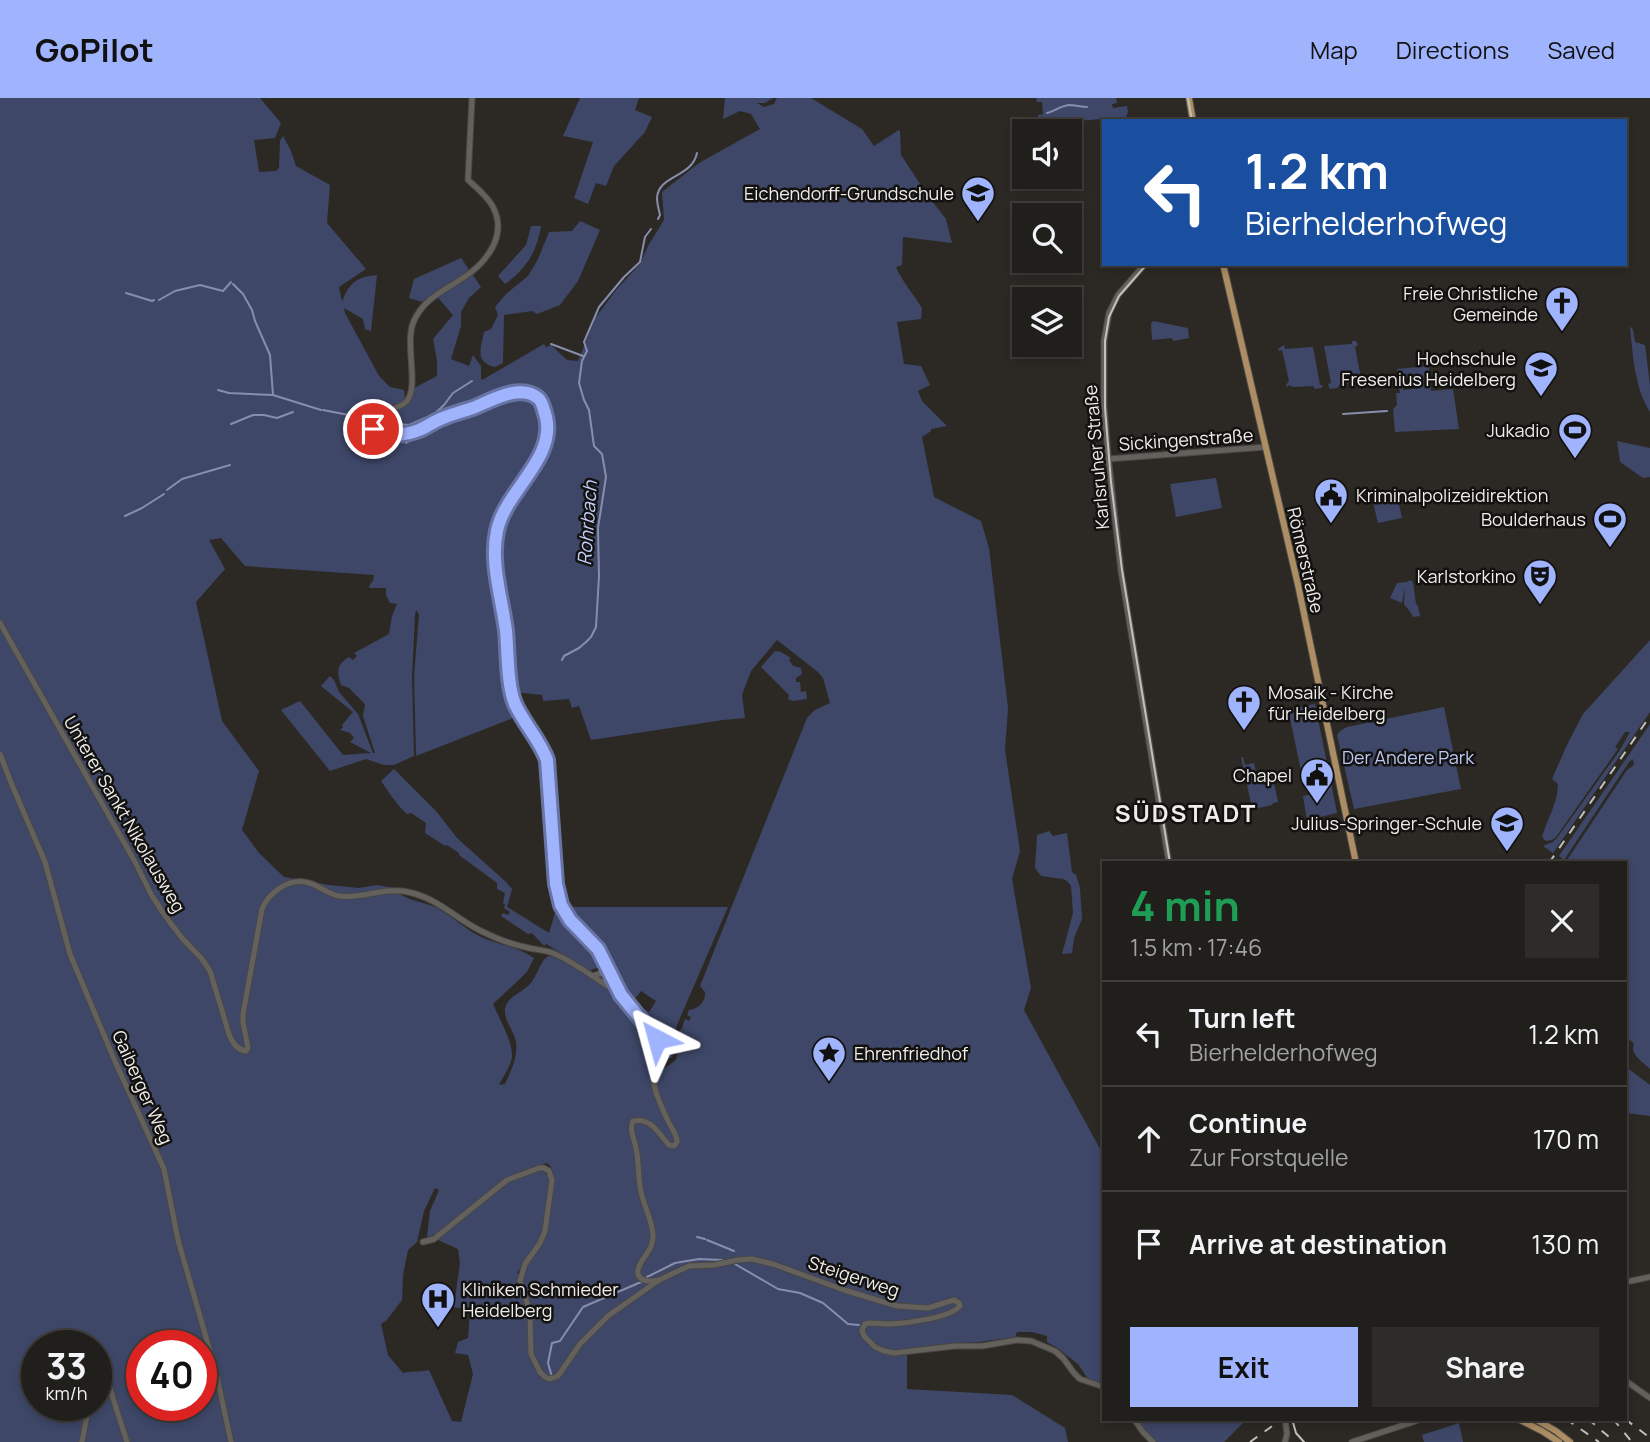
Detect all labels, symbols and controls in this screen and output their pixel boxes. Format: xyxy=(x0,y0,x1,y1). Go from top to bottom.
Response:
text: GoPilot xyxy=(35,27,154,72)
text: Map xyxy=(1310,33,1358,66)
text: Directions xyxy=(1396,33,1509,66)
text: Saved xyxy=(1547,33,1615,66)
map controls xyxy=(1012,119,1082,357)
button: sound xyxy=(1012,119,1082,189)
text: 1.2 km xyxy=(1245,137,1389,204)
icon: left xyxy=(1130,147,1221,238)
school or university icon: Eichendorff-Grundschule xyxy=(959,174,997,223)
place label: Eichendorff-Grundschule xyxy=(744,181,954,205)
text: Bierhelderhofweg xyxy=(1245,201,1508,245)
button: search xyxy=(1012,203,1082,273)
place label: Freie Christliche Gemeinde xyxy=(1403,281,1538,326)
church icon: Freie Christliche Gemeinde xyxy=(1543,284,1581,333)
button: layers xyxy=(1012,287,1082,357)
place label: Hochschule Fresenius Heidelberg xyxy=(1341,346,1516,391)
school or university icon: Hochschule Fresenius Heidelberg xyxy=(1522,349,1560,398)
street label: Karlsruher Straße xyxy=(1078,384,1114,530)
pin xyxy=(343,399,403,459)
icon: arrive xyxy=(354,410,392,448)
sports icon: Jukadio xyxy=(1556,411,1594,460)
place label: Jukadio xyxy=(1487,418,1550,442)
street label: Sickingenstraße xyxy=(1118,422,1254,456)
public building icon: Kriminalpolizeidirektion xyxy=(1312,476,1350,525)
water label: Rohrbach xyxy=(571,479,603,566)
place label: Kriminalpolizeidirektion xyxy=(1356,483,1548,507)
sports icon: Boulderhaus xyxy=(1591,500,1629,549)
street label: Römerstraße xyxy=(1282,505,1330,615)
place label: Boulderhaus xyxy=(1481,507,1586,531)
theatre icon: Karlstorkino xyxy=(1521,557,1559,606)
place label: Karlstorkino xyxy=(1417,564,1516,588)
place label: Mosaik - Kirche für Heidelberg xyxy=(1268,680,1393,725)
church icon: Mosaik - Kirche für Heidelberg xyxy=(1225,683,1263,732)
street label: Unterer Sankt Nikolausweg xyxy=(59,711,191,917)
park label: Der Andere Park xyxy=(1342,745,1475,769)
public building icon: Chapel xyxy=(1298,756,1336,805)
place label: Chapel xyxy=(1233,763,1292,787)
district label: SÜDSTADT xyxy=(1115,796,1257,829)
school or university icon: Julius-Springer-Schule xyxy=(1488,804,1526,853)
place label: Julius-Springer-Schule xyxy=(1291,811,1482,835)
text: 4 min xyxy=(1130,876,1240,934)
button: close xyxy=(1525,884,1599,958)
text: 1.5 km · 17:46 xyxy=(1130,931,1262,963)
text: Turn left xyxy=(1189,1000,1296,1036)
position arrow xyxy=(620,1002,694,1076)
icon: left xyxy=(1130,1015,1168,1053)
text: 1.2 km xyxy=(1528,1016,1599,1052)
street label: Gaiberger Weg xyxy=(107,1026,179,1148)
place icon: Ehrenfriedhof xyxy=(810,1034,848,1083)
text: Bierhelderhofweg xyxy=(1189,1036,1378,1068)
place label: Ehrenfriedhof xyxy=(854,1041,969,1065)
text: Continue xyxy=(1189,1105,1307,1141)
icon: ahead xyxy=(1130,1120,1168,1158)
text: 170 m xyxy=(1533,1121,1599,1157)
text: Zur Forstquelle xyxy=(1189,1141,1349,1173)
icon: arrive xyxy=(1130,1225,1168,1263)
text: Arrive at destination xyxy=(1189,1226,1447,1262)
text: 130 m xyxy=(1531,1226,1599,1262)
street label: Steigerweg xyxy=(805,1250,903,1302)
place label: Kliniken Schmieder Heidelberg xyxy=(462,1277,619,1322)
hospital icon: Kliniken Schmieder Heidelberg xyxy=(419,1280,457,1329)
button: Exit xyxy=(1130,1327,1358,1407)
button: Share xyxy=(1372,1327,1599,1407)
speed limit sign: 40 xyxy=(126,1330,217,1421)
text: 33 xyxy=(46,1342,87,1390)
text: km/h xyxy=(46,1381,87,1405)

